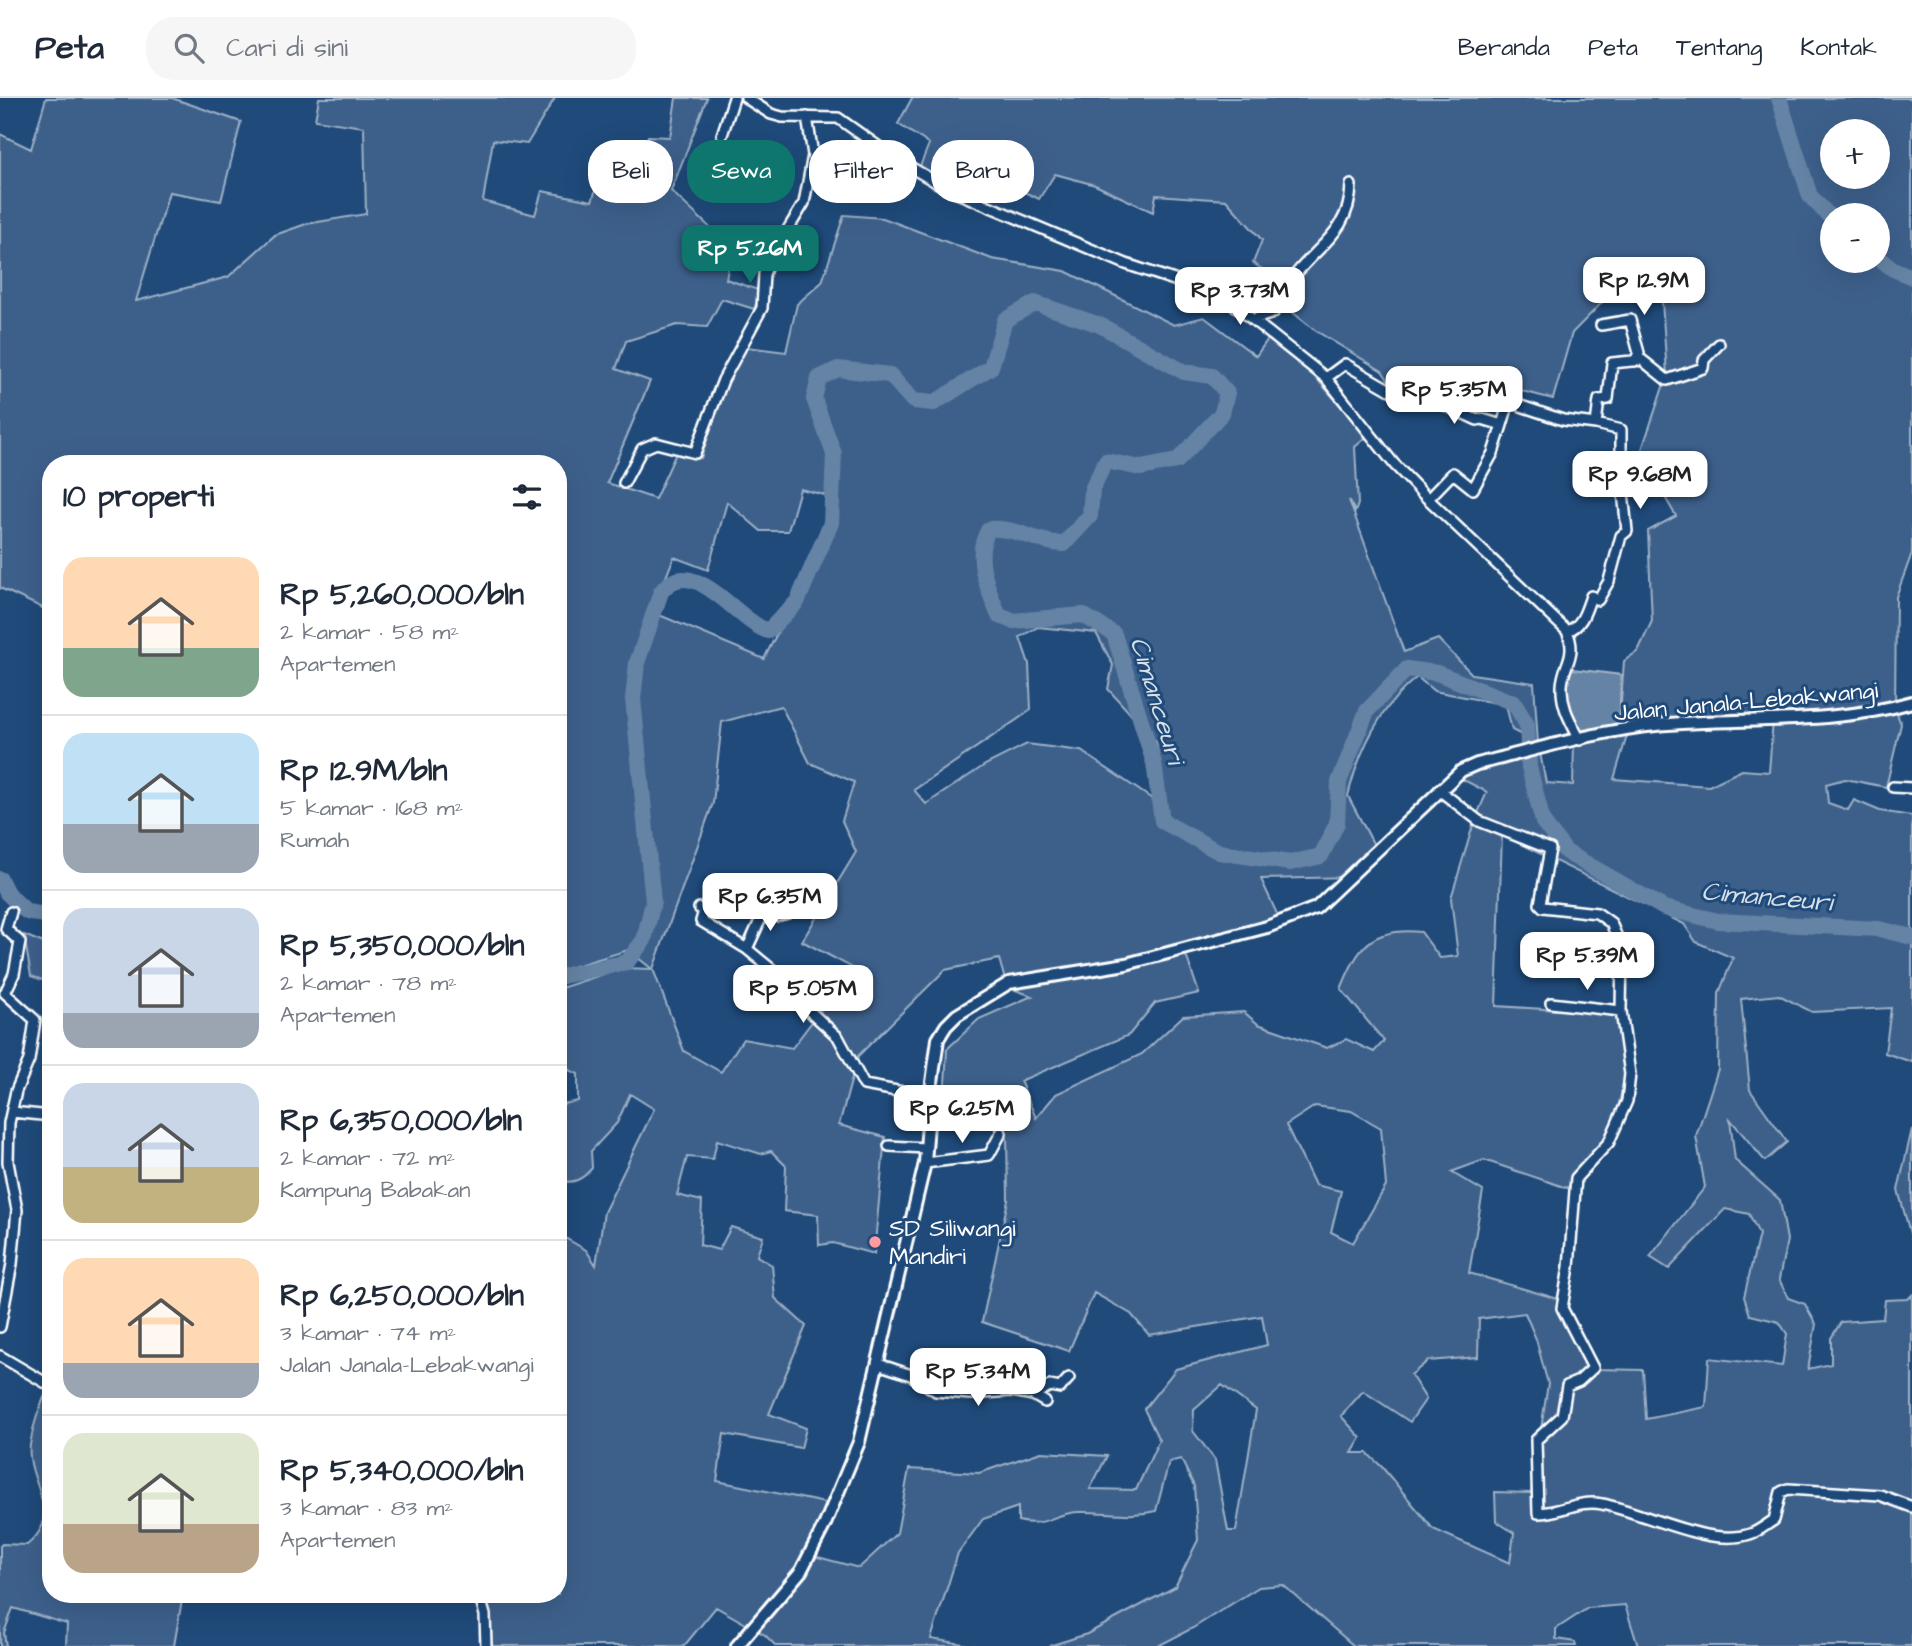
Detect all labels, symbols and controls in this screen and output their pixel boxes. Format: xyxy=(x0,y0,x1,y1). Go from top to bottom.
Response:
search box xyxy=(146,17,636,80)
text: Peta xyxy=(35,25,104,71)
icon: search xyxy=(170,29,208,67)
text: Cari di sini xyxy=(226,30,348,66)
text: Beranda xyxy=(1458,31,1550,65)
text: Peta xyxy=(1588,31,1638,65)
text: Tentang xyxy=(1676,31,1762,65)
text: Kontak xyxy=(1800,31,1877,65)
map controls xyxy=(1820,119,1890,273)
button: + xyxy=(1820,119,1890,189)
chip: Beli xyxy=(588,140,673,203)
chip: Sewa xyxy=(687,140,795,203)
chip: Filter xyxy=(809,140,917,203)
chip: Baru xyxy=(931,140,1034,203)
button: − xyxy=(1820,203,1890,273)
pin: Rp 5.26M xyxy=(678,226,822,285)
text: Rp 5.26M xyxy=(698,232,802,264)
pin: Rp 12.9M xyxy=(1572,258,1716,317)
text: Rp 12.9M xyxy=(1599,264,1689,296)
pin: Rp 3.73M xyxy=(1168,268,1312,327)
text: Rp 3.73M xyxy=(1191,274,1289,306)
pin: Rp 5.35M xyxy=(1382,366,1526,426)
text: Rp 5.35M xyxy=(1402,373,1506,405)
pin: Rp 9.68M xyxy=(1568,452,1712,511)
text: Rp 9.68M xyxy=(1588,458,1692,490)
text: 10 properti xyxy=(63,476,214,518)
icon: filters xyxy=(508,478,546,516)
text: Rp 5,260,000/bln xyxy=(280,574,524,616)
icon: home xyxy=(119,585,203,669)
text: 2 kamar · 58 m² xyxy=(280,616,459,648)
water label: Cimanceuri xyxy=(1121,632,1194,771)
text: Apartemen xyxy=(280,648,396,680)
street label: Jalan Janala–Lebakwangi xyxy=(1613,673,1880,731)
text: Rp 12.9M/bln xyxy=(280,750,447,792)
icon: home xyxy=(119,761,203,845)
text: 5 kamar · 168 m² xyxy=(280,792,463,824)
text: Rumah xyxy=(280,824,349,856)
water label: Cimanceuri xyxy=(1700,873,1837,921)
pin: Rp 6.35M xyxy=(698,874,842,933)
text: Rp 6.35M xyxy=(718,880,822,912)
text: Rp 5,350,000/bln xyxy=(280,925,524,967)
pin: Rp 5.39M xyxy=(1515,932,1659,992)
icon: home xyxy=(119,936,203,1020)
text: Rp 5.39M xyxy=(1536,939,1638,971)
pin: Rp 5.05M xyxy=(731,965,875,1025)
text: 2 kamar · 78 m² xyxy=(280,967,457,999)
text: Rp 5.05M xyxy=(749,972,857,1004)
text: Apartemen xyxy=(280,999,396,1031)
pin: Rp 6.25M xyxy=(890,1086,1034,1145)
text: Rp 6.25M xyxy=(910,1092,1014,1124)
text: Rp 6,350,000/bln xyxy=(280,1100,522,1142)
icon: home xyxy=(119,1111,203,1195)
text: 2 kamar · 72 m² xyxy=(280,1142,455,1174)
text: Kampung Babakan xyxy=(280,1174,471,1206)
place label: SD Siliwangi Mandiri xyxy=(889,1212,1016,1274)
marker: SD Siliwangi Mandiri xyxy=(867,1234,883,1250)
text: Rp 6,250,000/bln xyxy=(280,1275,524,1317)
icon: home xyxy=(119,1286,203,1370)
text: 3 kamar · 74 m² xyxy=(280,1317,456,1349)
pin: Rp 5.34M xyxy=(906,1348,1050,1408)
text: Jalan Janala–Lebakwangi xyxy=(280,1349,534,1381)
text: Rp 5.34M xyxy=(926,1355,1030,1387)
text: Rp 5,340,000/bln xyxy=(280,1450,524,1492)
icon: home xyxy=(119,1461,203,1545)
text: 3 kamar · 83 m² xyxy=(280,1492,453,1524)
text: Apartemen xyxy=(280,1524,396,1556)

